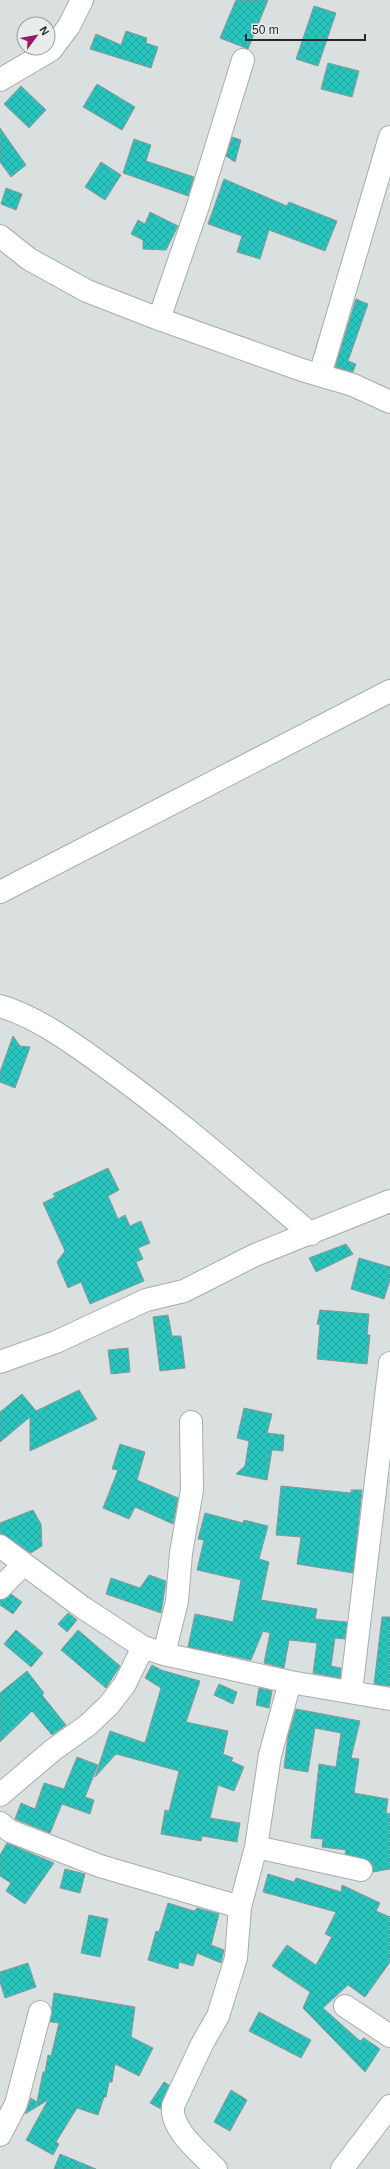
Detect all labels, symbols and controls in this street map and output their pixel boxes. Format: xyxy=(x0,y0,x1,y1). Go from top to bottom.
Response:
north arrow xyxy=(16,16,56,56)
scale bar xyxy=(246,16,365,42)
text: 50 m xyxy=(252,23,279,37)
text: N xyxy=(37,24,52,37)

